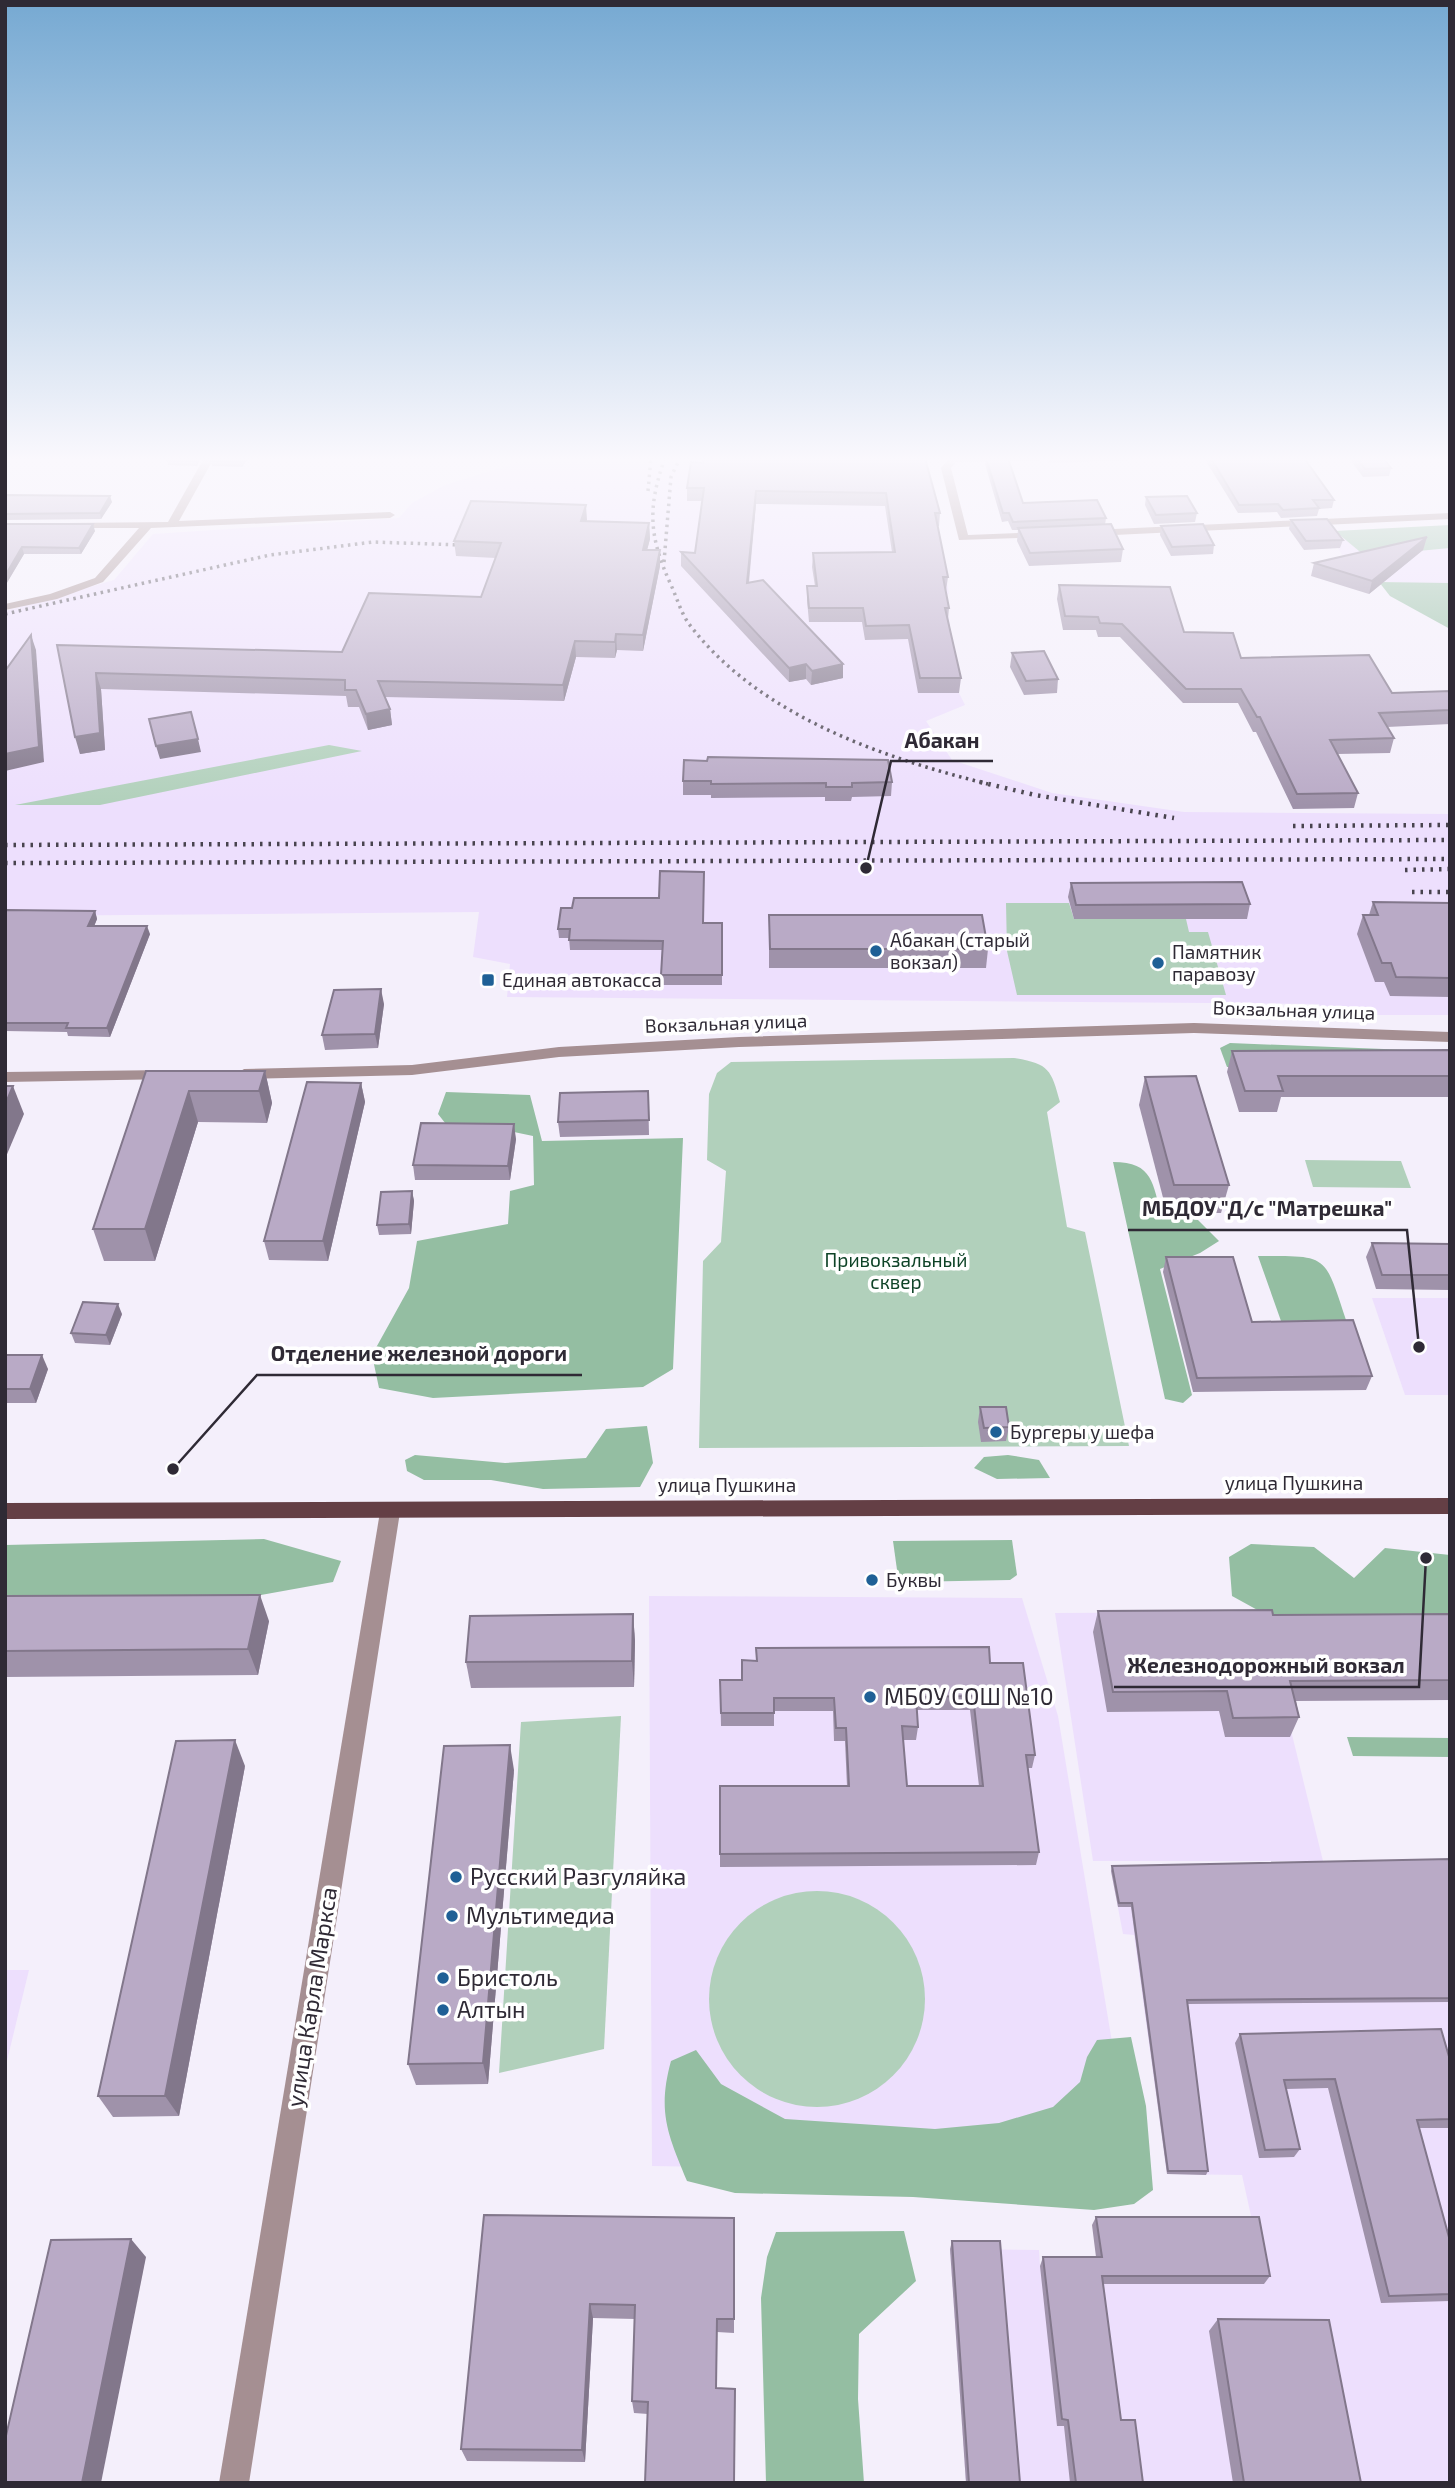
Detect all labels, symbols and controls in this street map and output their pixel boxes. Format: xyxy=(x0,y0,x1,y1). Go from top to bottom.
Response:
callout: Абакан xyxy=(891,719,993,761)
text: Абакан xyxy=(905,727,979,752)
place label: Абакан (старый вокзал) xyxy=(890,928,1030,973)
place label: Памятник паравозу xyxy=(1172,940,1261,986)
marker: Абакан (старый вокзал) xyxy=(868,943,884,959)
marker: Памятник паравозу xyxy=(1150,955,1166,971)
place label: Единая автокасса xyxy=(502,968,662,991)
marker: Единая автокасса xyxy=(480,972,496,988)
street label: Вокзальная улица xyxy=(1212,995,1376,1025)
street label: Вокзальная улица xyxy=(644,1008,808,1038)
callout: МБДОУ "Д/с "Матрешка" xyxy=(1128,1188,1407,1230)
text: МБДОУ "Д/с "Матрешка" xyxy=(1142,1195,1392,1220)
park label: Привокзальный сквер xyxy=(825,1248,967,1293)
callout: Отделение железной дороги xyxy=(257,1333,582,1375)
text: Отделение железной дороги xyxy=(271,1340,567,1365)
place label: Бургеры у шефа xyxy=(1010,1420,1154,1444)
marker: Бургеры у шефа xyxy=(988,1424,1004,1440)
street label: улица Пушкина xyxy=(1225,1471,1363,1495)
street label: улица Пушкина xyxy=(658,1473,796,1497)
place label: Буквы xyxy=(886,1568,942,1592)
marker: Буквы xyxy=(864,1572,880,1588)
callout: Железнодорожный вокзал xyxy=(1114,1645,1419,1687)
text: Железнодорожный вокзал xyxy=(1127,1652,1405,1677)
place label: МБОУ СОШ №10 xyxy=(884,1682,1054,1710)
marker: МБОУ СОШ №10 xyxy=(862,1689,878,1705)
place label: Русский Разгуляйка xyxy=(470,1862,686,1891)
marker: Русский Разгуляйка xyxy=(448,1869,464,1885)
street label: улица Карла Маркса xyxy=(280,1885,343,2109)
place label: Мультимедиа xyxy=(466,1901,615,1930)
marker: Мультимедиа xyxy=(444,1908,460,1924)
place label: Бристоль xyxy=(457,1963,558,1991)
marker: Бристоль xyxy=(435,1970,451,1986)
place label: Алтын xyxy=(457,1995,525,2023)
marker: Алтын xyxy=(435,2002,451,2018)

